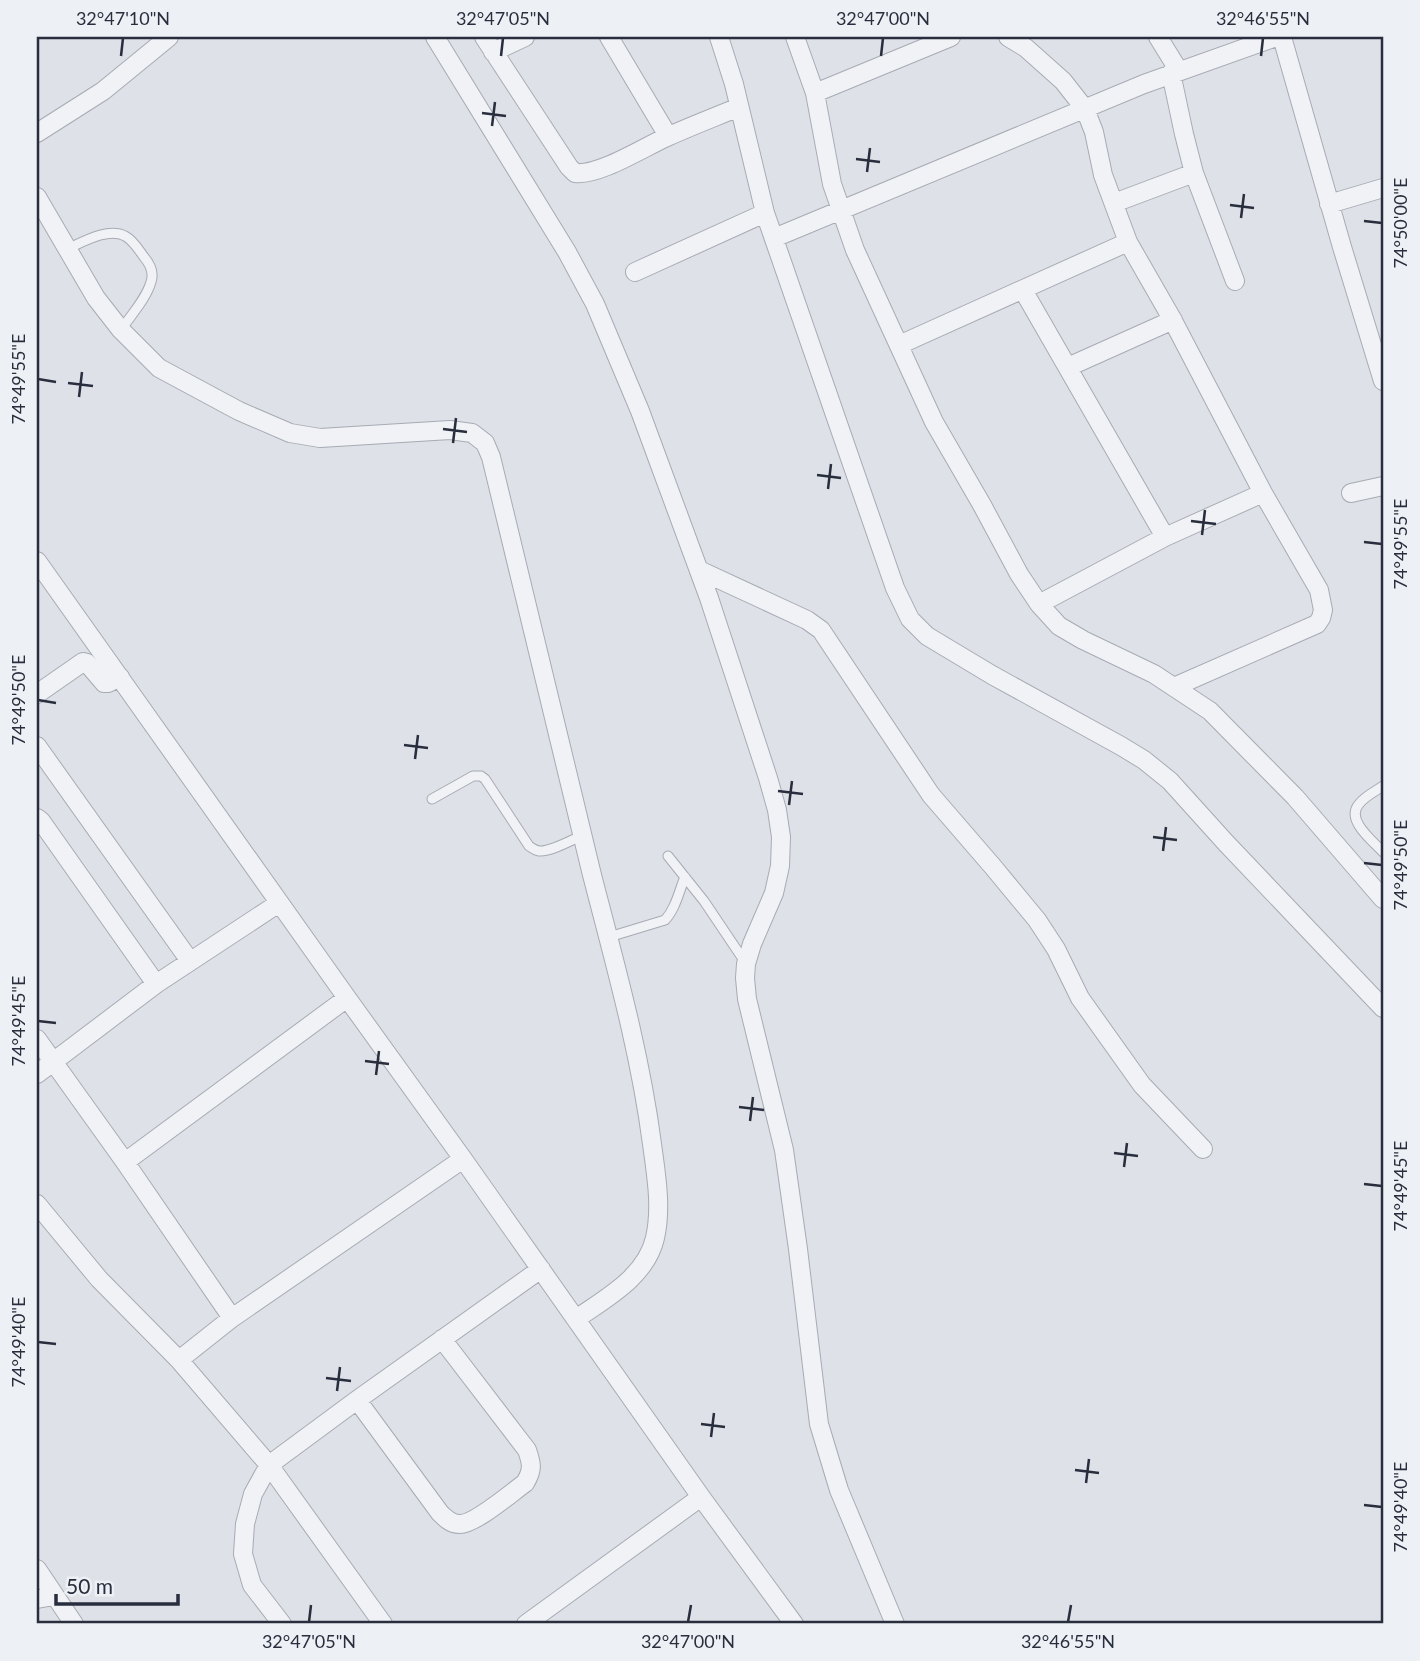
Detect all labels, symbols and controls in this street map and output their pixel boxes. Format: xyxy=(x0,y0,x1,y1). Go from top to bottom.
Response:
text: 32°47'10"N xyxy=(76,7,170,29)
text: 32°47'05"N xyxy=(456,7,550,29)
text: 32°47'00"N xyxy=(836,7,930,29)
text: 32°46'55"N xyxy=(1216,7,1310,29)
text: 74°50'00"E xyxy=(1389,178,1411,268)
text: 74°49'55"E xyxy=(7,334,29,424)
text: 74°49'55"E xyxy=(1389,499,1411,589)
text: 74°49'50"E xyxy=(7,655,29,745)
text: 74°49'50"E xyxy=(1389,820,1411,910)
text: 74°49'45"E xyxy=(7,976,29,1066)
text: 74°49'45"E xyxy=(1389,1141,1411,1231)
text: 74°49'40"E xyxy=(7,1297,29,1387)
text: 74°49'40"E xyxy=(1389,1462,1411,1552)
scale bar xyxy=(56,1563,178,1607)
text: 50 m xyxy=(66,1573,113,1598)
text: 32°47'05"N xyxy=(262,1630,356,1652)
text: 32°47'00"N xyxy=(641,1630,735,1652)
text: 32°46'55"N xyxy=(1021,1630,1115,1652)

